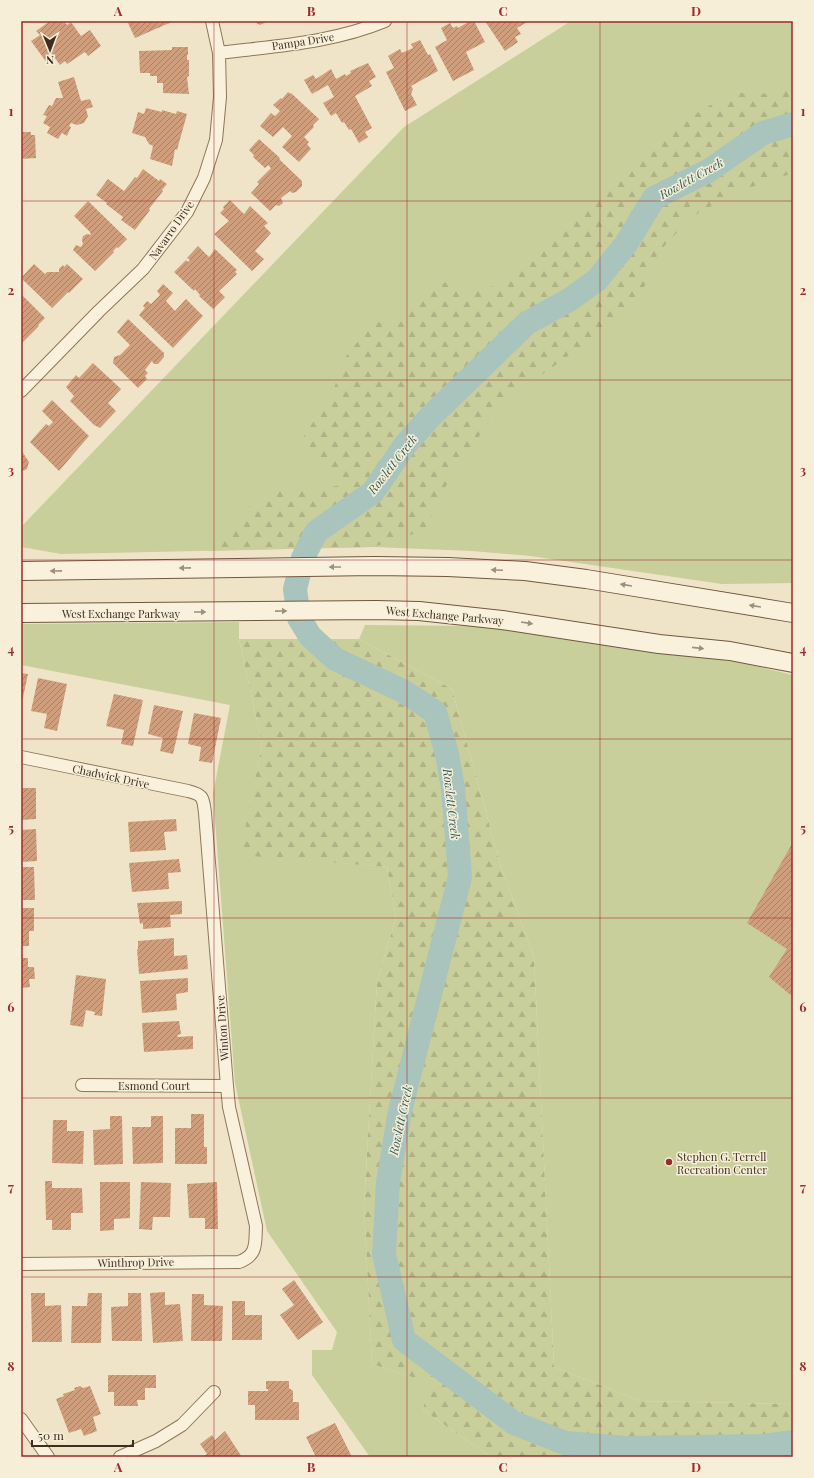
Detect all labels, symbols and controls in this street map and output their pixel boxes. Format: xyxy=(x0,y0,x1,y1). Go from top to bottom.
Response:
text: A xyxy=(113,2,123,19)
text: B xyxy=(307,2,316,19)
text: C xyxy=(498,2,508,19)
text: D xyxy=(691,2,701,19)
street label: Pampa Drive xyxy=(271,29,336,53)
north arrow xyxy=(30,30,70,70)
text: N xyxy=(46,53,54,68)
text: 1 xyxy=(9,102,14,119)
text: 1 xyxy=(801,102,806,119)
water label: Rowlett Creek xyxy=(655,154,726,203)
street label: Navarro Drive xyxy=(145,197,197,263)
text: 2 xyxy=(8,281,15,298)
text: 2 xyxy=(800,281,807,298)
water label: Rowlett Creek xyxy=(363,431,420,498)
text: 3 xyxy=(8,461,14,478)
text: 3 xyxy=(800,461,806,478)
one-way arrow xyxy=(328,564,341,570)
one-way arrow xyxy=(178,565,191,571)
one-way arrow xyxy=(491,566,503,573)
one-way arrow xyxy=(50,567,62,574)
one-way arrow xyxy=(620,582,632,588)
street label: West Exchange Parkway xyxy=(385,602,505,628)
one-way arrow xyxy=(749,603,761,609)
street label: West Exchange Parkway xyxy=(61,606,180,621)
one-way arrow xyxy=(275,608,287,615)
one-way arrow xyxy=(194,609,207,615)
one-way arrow xyxy=(521,620,533,626)
text: 4 xyxy=(8,640,15,657)
text: 4 xyxy=(800,640,807,657)
one-way arrow xyxy=(692,644,704,651)
street label: Chadwick Drive xyxy=(71,761,151,792)
water label: Rowlett Creek xyxy=(440,767,464,840)
text: 5 xyxy=(8,819,14,836)
text: 5 xyxy=(800,819,806,836)
street label: Winton Drive xyxy=(212,994,232,1062)
text: 6 xyxy=(7,998,15,1015)
text: 6 xyxy=(799,998,807,1015)
street label: Esmond Court xyxy=(118,1078,190,1093)
water label: Rowlett Creek xyxy=(385,1084,415,1157)
place label: Stephen G. Terrell Recreation Center xyxy=(677,1149,767,1177)
marker: Stephen G. Terrell Recreation Center xyxy=(664,1157,674,1167)
text: 7 xyxy=(8,1178,14,1195)
text: 7 xyxy=(800,1178,806,1195)
street label: Winthrop Drive xyxy=(97,1254,175,1270)
text: 8 xyxy=(7,1357,15,1374)
text: 8 xyxy=(799,1357,807,1374)
scale bar xyxy=(32,1422,133,1448)
text: 50 m xyxy=(38,1427,64,1443)
text: A xyxy=(113,1458,123,1475)
text: B xyxy=(307,1458,316,1475)
text: C xyxy=(498,1458,508,1475)
text: D xyxy=(691,1458,701,1475)

